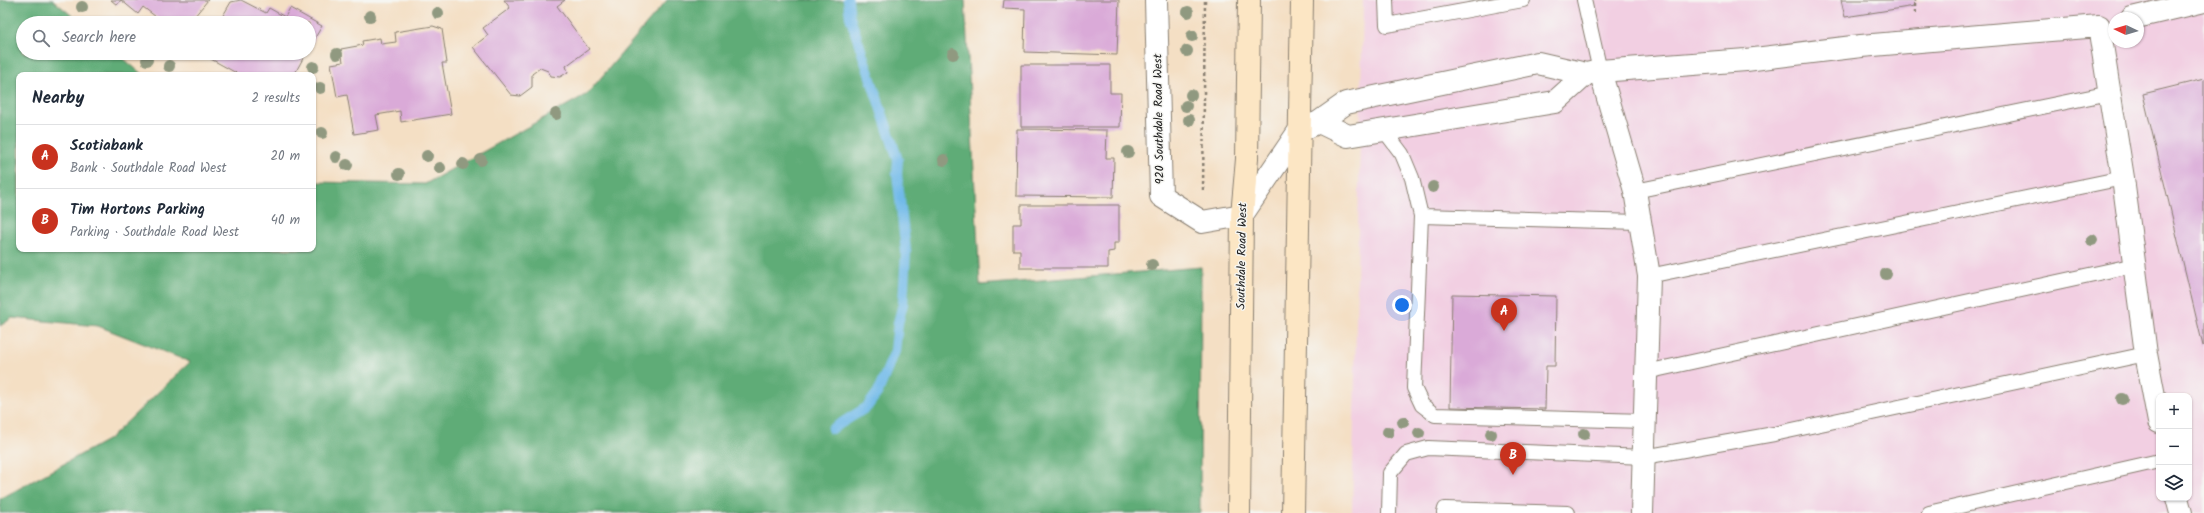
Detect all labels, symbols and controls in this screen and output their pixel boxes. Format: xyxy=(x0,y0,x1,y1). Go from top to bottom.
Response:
north arrow xyxy=(2108,12,2144,48)
search box xyxy=(16,16,316,60)
text: Search here xyxy=(62,26,136,50)
icon: search xyxy=(30,27,52,49)
street label: 920 Southdale Road West xyxy=(1148,53,1170,184)
text: Nearby xyxy=(32,85,84,112)
text: 2 results xyxy=(252,88,300,109)
text: Scotiabank xyxy=(70,134,143,158)
text: A xyxy=(41,146,49,167)
text: 20 m xyxy=(270,146,300,167)
text: Bank · Southdale Road West xyxy=(70,158,227,179)
text: Tim Hortons Parking xyxy=(70,198,205,222)
street label: Southdale Road West xyxy=(1232,202,1252,310)
text: B xyxy=(41,210,49,231)
text: 40 m xyxy=(271,210,300,231)
text: Parking · Southdale Road West xyxy=(70,222,239,243)
your location xyxy=(1392,295,1412,315)
pin: A xyxy=(1491,298,1517,331)
map controls xyxy=(2156,393,2192,501)
button: + xyxy=(2156,393,2192,429)
button: − xyxy=(2156,429,2192,465)
pin: B xyxy=(1500,442,1526,475)
button: layers xyxy=(2156,465,2192,501)

